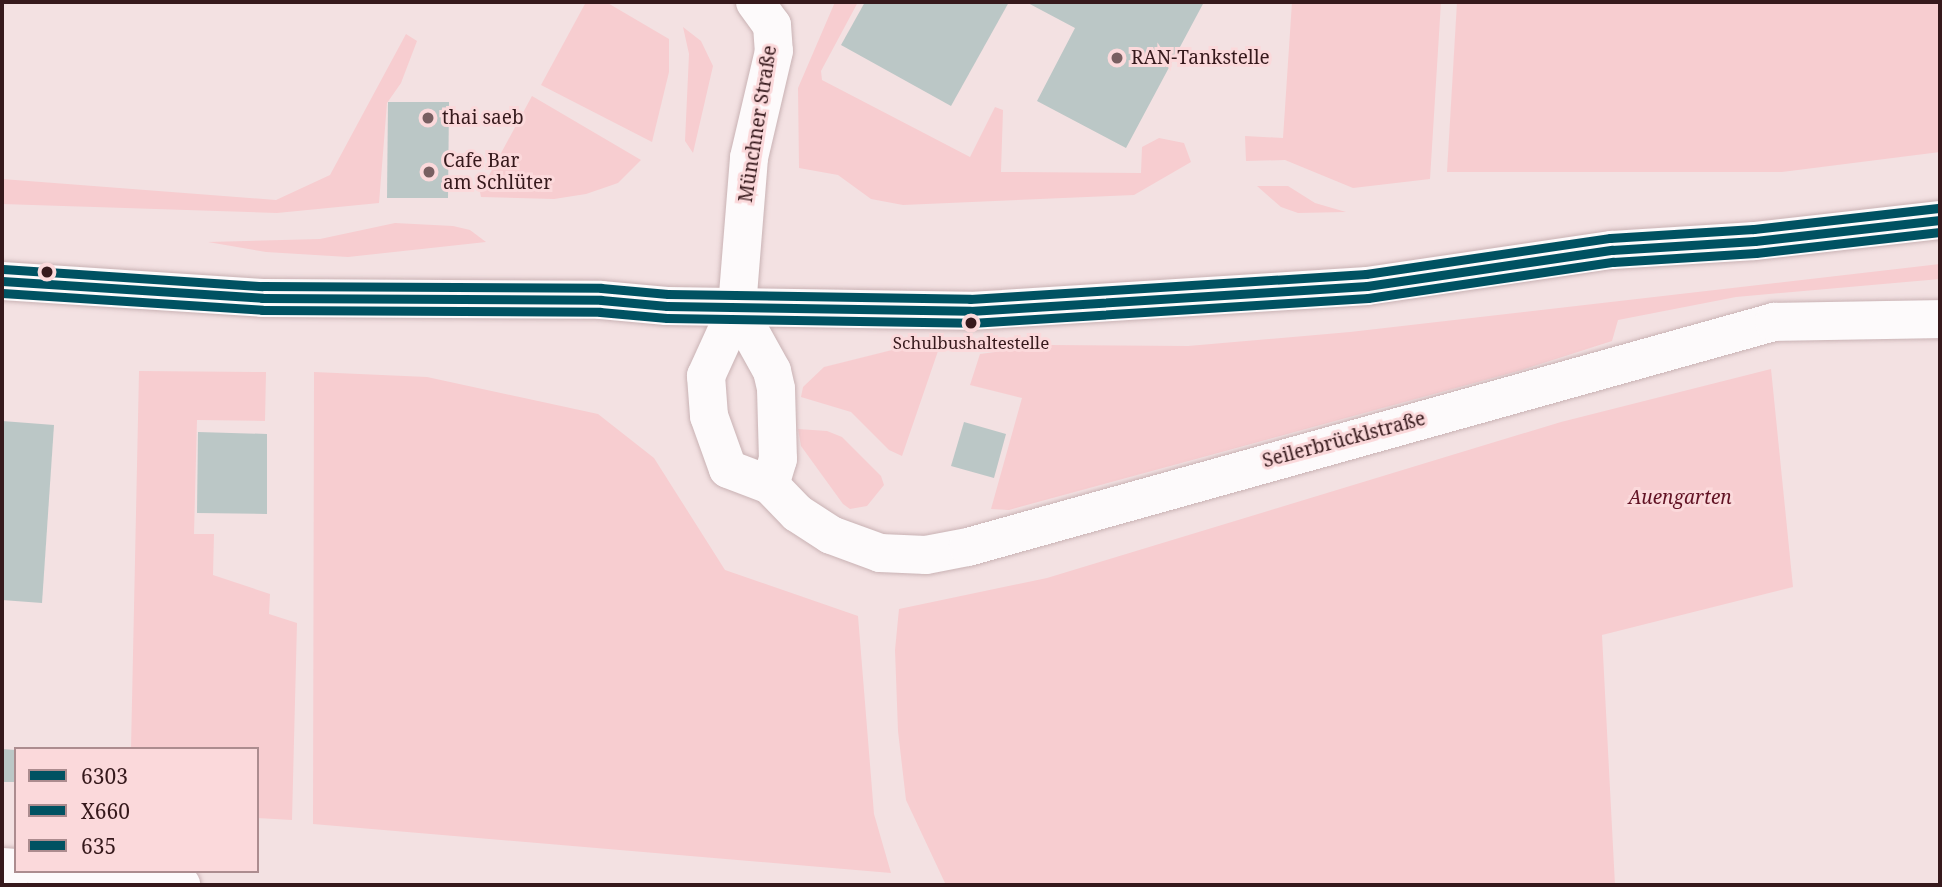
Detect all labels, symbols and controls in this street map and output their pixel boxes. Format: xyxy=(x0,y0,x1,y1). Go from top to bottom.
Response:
street label: Münchner Straße xyxy=(734,44,782,204)
place label: RAN-Tankstelle xyxy=(1131,47,1270,69)
marker: RAN-Tankstelle xyxy=(1109,50,1125,66)
place label: thai saeb xyxy=(442,107,524,129)
marker: thai saeb xyxy=(420,110,436,126)
place label: Cafe Bar am Schlüter xyxy=(443,150,552,194)
marker: Cafe Bar am Schlüter xyxy=(421,164,437,180)
unlabelled marker xyxy=(40,265,54,279)
marker: Schulbushaltestelle xyxy=(964,316,978,330)
place label: Schulbushaltestelle xyxy=(893,333,1049,353)
street label: Seilerbrücklstraße xyxy=(1260,407,1428,473)
park label: Auengarten xyxy=(1628,487,1732,509)
legend xyxy=(14,747,259,873)
text: 6303 xyxy=(81,762,128,790)
text: X660 xyxy=(81,797,130,825)
text: 635 xyxy=(81,832,116,860)

